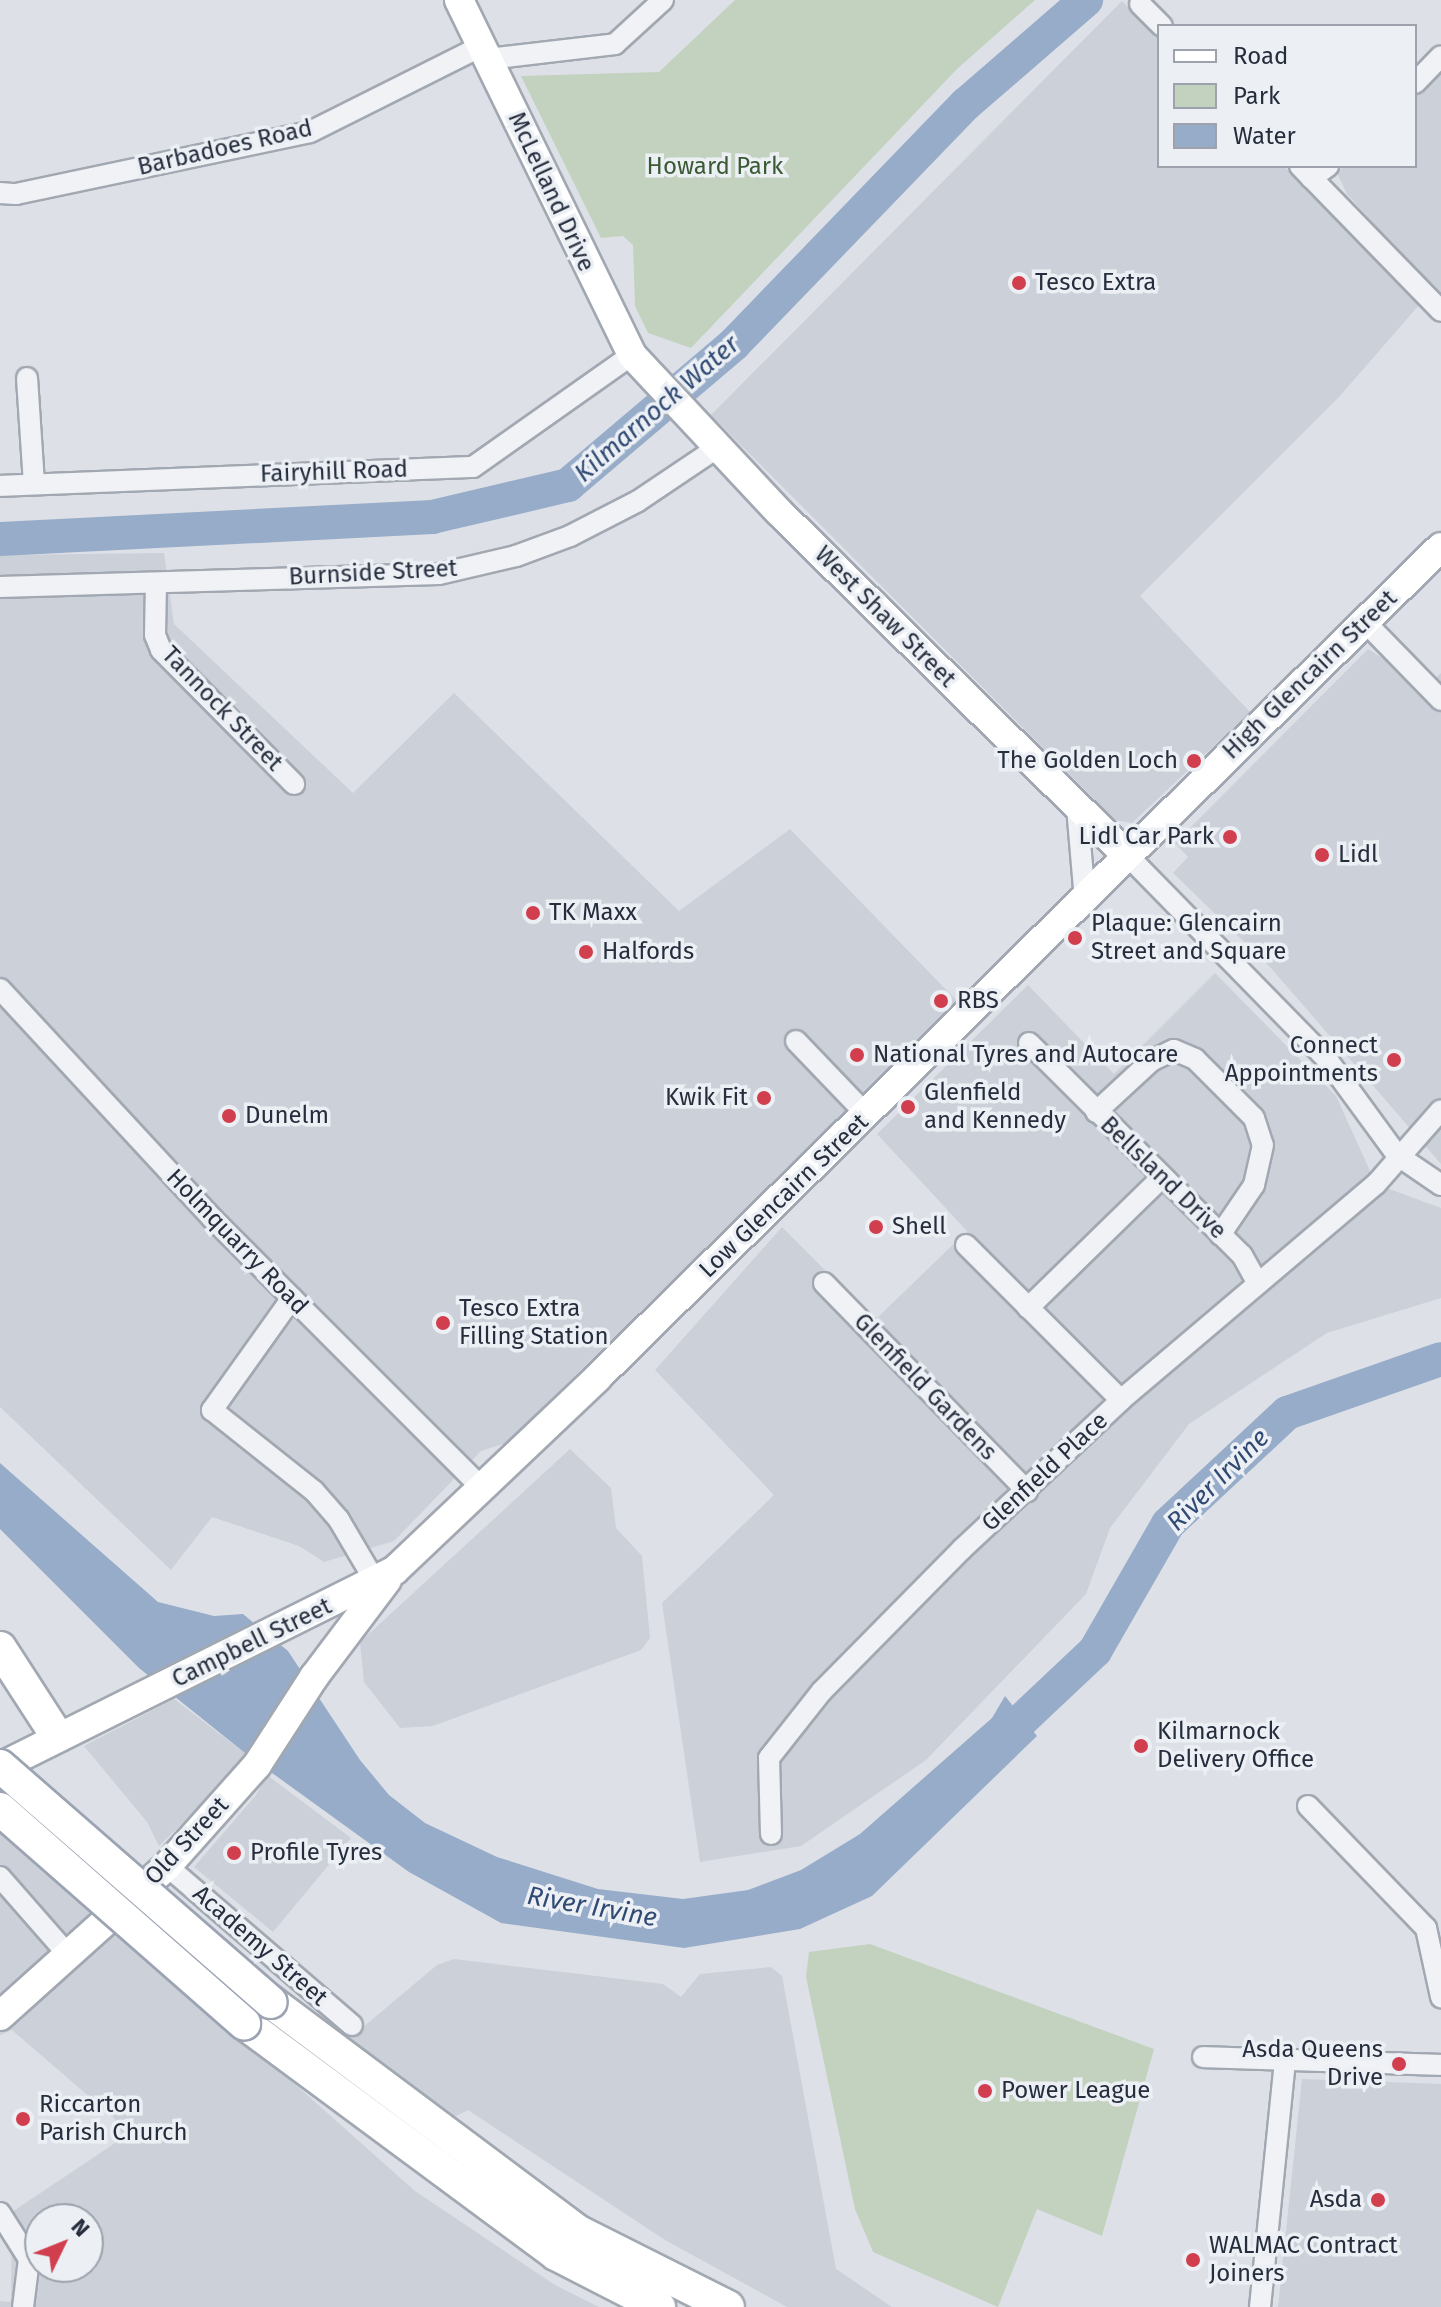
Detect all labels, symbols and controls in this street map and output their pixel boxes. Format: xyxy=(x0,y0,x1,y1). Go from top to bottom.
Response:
legend xyxy=(1157,24,1417,168)
text: Road xyxy=(1233,42,1288,70)
text: Park xyxy=(1233,82,1280,110)
street label: McLelland Drive xyxy=(501,108,601,276)
street label: Barbadoes Road xyxy=(135,114,315,182)
text: Water xyxy=(1233,122,1296,150)
park label: Howard Park xyxy=(647,153,783,181)
place label: Tesco Extra xyxy=(1035,269,1156,297)
marker: Tesco Extra xyxy=(1010,274,1028,292)
water label: Kilmarnock Water xyxy=(568,329,746,489)
street label: Fairyhill Road xyxy=(260,455,408,489)
street label: West Shaw Street xyxy=(808,540,962,694)
street label: Burnside Street xyxy=(288,554,458,592)
street label: High Glencairn Street xyxy=(1217,584,1403,766)
street label: Tannock Street xyxy=(155,641,289,777)
place label: The Golden Loch xyxy=(997,747,1178,775)
marker: The Golden Loch xyxy=(1185,752,1203,770)
place label: Lidl Car Park xyxy=(1078,823,1214,851)
marker: Lidl Car Park xyxy=(1221,828,1239,846)
place label: Lidl xyxy=(1338,841,1378,869)
marker: Lidl xyxy=(1313,846,1331,864)
place label: TK Maxx xyxy=(549,899,637,927)
marker: TK Maxx xyxy=(524,904,542,922)
place label: Plaque: Glencairn Street and Square xyxy=(1091,910,1286,966)
marker: Plaque: Glencairn Street and Square xyxy=(1066,929,1084,947)
place label: Halfords xyxy=(602,938,694,966)
marker: Halfords xyxy=(577,943,595,961)
place label: RBS xyxy=(957,987,999,1015)
marker: RBS xyxy=(932,992,950,1010)
place label: Connect Appointments xyxy=(1225,1032,1378,1088)
place label: National Tyres and Autocare xyxy=(873,1041,1178,1069)
marker: National Tyres and Autocare xyxy=(848,1046,866,1064)
marker: Connect Appointments xyxy=(1385,1051,1403,1069)
place label: Glenfield and Kennedy xyxy=(924,1079,1066,1135)
place label: Kwik Fit xyxy=(665,1084,748,1112)
marker: Kwik Fit xyxy=(755,1089,773,1107)
marker: Glenfield and Kennedy xyxy=(899,1098,917,1116)
place label: Dunelm xyxy=(245,1102,329,1130)
marker: Dunelm xyxy=(220,1107,238,1125)
street label: Low Glencairn Street xyxy=(693,1108,875,1284)
street label: Bellsland Drive xyxy=(1094,1111,1232,1245)
street label: Holmquarry Road xyxy=(160,1163,314,1321)
place label: Shell xyxy=(892,1213,946,1241)
marker: Shell xyxy=(867,1218,885,1236)
place label: Tesco Extra Filling Station xyxy=(459,1295,609,1351)
street label: Glenfield Gardens xyxy=(848,1308,1002,1466)
marker: Tesco Extra Filling Station xyxy=(434,1314,452,1332)
street label: Glenfield Place xyxy=(976,1406,1114,1538)
water label: River Irvine xyxy=(1161,1423,1275,1537)
street label: Campbell Street xyxy=(168,1592,336,1694)
place label: Kilmarnock Delivery Office xyxy=(1157,1718,1314,1774)
marker: Kilmarnock Delivery Office xyxy=(1132,1737,1150,1755)
street label: Old Street xyxy=(139,1791,235,1891)
place label: Profile Tyres xyxy=(250,1839,382,1867)
marker: Profile Tyres xyxy=(225,1844,243,1862)
street label: Academy Street xyxy=(187,1880,333,2012)
water label: River Irvine xyxy=(525,1880,659,1934)
place label: Asda Queens Drive xyxy=(1242,2036,1383,2092)
marker: Asda Queens Drive xyxy=(1390,2055,1408,2073)
place label: Power League xyxy=(1001,2077,1150,2105)
marker: Power League xyxy=(976,2082,994,2100)
place label: Riccarton Parish Church xyxy=(39,2091,188,2147)
marker: Riccarton Parish Church xyxy=(14,2110,32,2128)
place label: Asda xyxy=(1310,2186,1362,2214)
marker: Asda xyxy=(1369,2191,1387,2209)
north arrow xyxy=(24,2203,104,2283)
text: N xyxy=(66,2213,95,2242)
place label: WALMAC Contract Joiners xyxy=(1209,2232,1398,2288)
marker: WALMAC Contract Joiners xyxy=(1184,2251,1202,2269)

